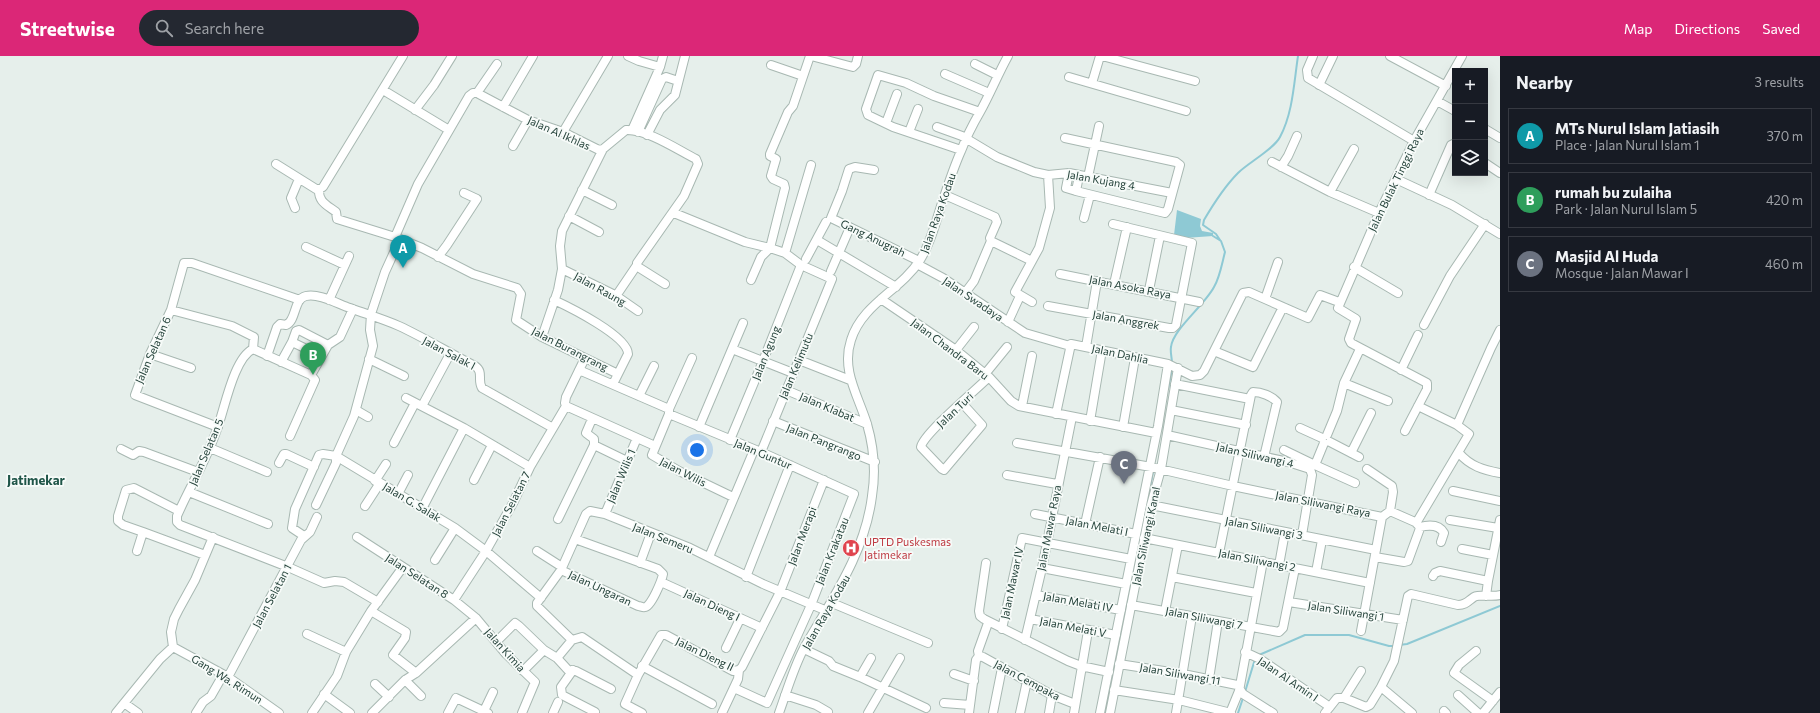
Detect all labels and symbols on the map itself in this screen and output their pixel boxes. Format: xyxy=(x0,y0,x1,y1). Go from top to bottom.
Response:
street label: Jalan Al Ikhlas xyxy=(525,113,593,153)
street label: Jalan Bulak Tinggi Raya xyxy=(1365,126,1427,234)
street label: Jalan Kujang 4 xyxy=(1066,167,1136,193)
street label: Jalan Raya Kodau xyxy=(917,171,959,255)
street label: Gang Anugrah xyxy=(839,216,908,259)
pin: A xyxy=(390,235,416,268)
street label: Jalan Raung xyxy=(571,269,629,309)
street label: Jalan Asoka Raya xyxy=(1088,272,1172,302)
street label: Jalan Swadaya xyxy=(940,274,1006,324)
street label: Jalan Anggrek xyxy=(1091,307,1161,333)
street label: Jalan Selatan 6 xyxy=(132,314,174,386)
street label: Jalan Chandra Baru xyxy=(908,315,992,383)
street label: Jalan Burangrang xyxy=(530,324,611,374)
street label: Jalan Agung xyxy=(749,324,783,382)
street label: Jalan Kelimutu xyxy=(776,331,816,401)
street label: Jalan Salak I xyxy=(420,333,478,373)
street label: Jalan Dahlia xyxy=(1090,341,1150,367)
pin: B xyxy=(300,342,326,375)
street label: Jalan Klabat xyxy=(797,389,857,425)
street label: Jalan Turi xyxy=(934,389,976,431)
street label: Jalan Selatan 5 xyxy=(186,416,226,488)
street label: Jalan Pangrango xyxy=(784,421,864,464)
street label: Jalan Guntur xyxy=(732,436,795,473)
street label: Jalan Siliwangi 4 xyxy=(1215,439,1295,471)
your location xyxy=(687,440,707,460)
street label: Jalan Wilis 1 xyxy=(603,447,639,505)
pin: C xyxy=(1111,451,1137,484)
street label: Jalan Wilis xyxy=(657,454,709,490)
street label: Jalan Selatan 7 xyxy=(489,469,533,539)
district label: Jatimekar xyxy=(7,472,66,488)
street label: Jalan G. Salak xyxy=(380,479,444,525)
street label: Jalan Mawar Raya xyxy=(1034,484,1064,572)
street label: Jalan Siliwangi Kanal xyxy=(1129,485,1163,587)
street label: Jalan Siliwangi Raya xyxy=(1274,488,1372,520)
street label: Jalan Merapi xyxy=(784,505,820,567)
street label: Jalan Melati I xyxy=(1065,513,1129,539)
street label: Jalan Siliwangi 3 xyxy=(1224,514,1304,542)
street label: Jalan Krakatau xyxy=(812,515,852,587)
street label: Jalan Semeru xyxy=(631,520,695,556)
place label: UPTD Puskesmas Jatimekar xyxy=(864,535,951,562)
hospital icon: UPTD Puskesmas Jatimekar xyxy=(841,538,861,558)
street label: Jalan Mawar IV xyxy=(998,545,1027,620)
street label: Jalan Siliwangi 2 xyxy=(1217,546,1297,574)
street label: Jalan Selatan 8 xyxy=(383,551,451,602)
street label: Jalan Selatan 1 xyxy=(249,562,295,630)
street label: Jalan Ungaran xyxy=(566,567,634,609)
street label: Jalan Raya Kodau xyxy=(799,572,853,652)
street label: Jalan Dieng I xyxy=(682,586,742,624)
street label: Jalan Melati IV xyxy=(1042,589,1115,615)
street label: Jalan Siliwangi 1 xyxy=(1307,598,1385,624)
street label: Jalan Siliwangi 7 xyxy=(1164,604,1244,632)
street label: Jalan Melati V xyxy=(1038,614,1108,640)
street label: Jalan Kimia xyxy=(482,625,528,675)
street label: Jalan Dieng II xyxy=(674,634,736,674)
street label: Gang Wa. Rimun xyxy=(189,651,265,706)
street label: Jalan Al Amin I xyxy=(1255,654,1321,704)
street label: Jalan Cempaka xyxy=(992,657,1062,703)
street label: Jalan Siliwangi 11 xyxy=(1138,660,1222,688)

